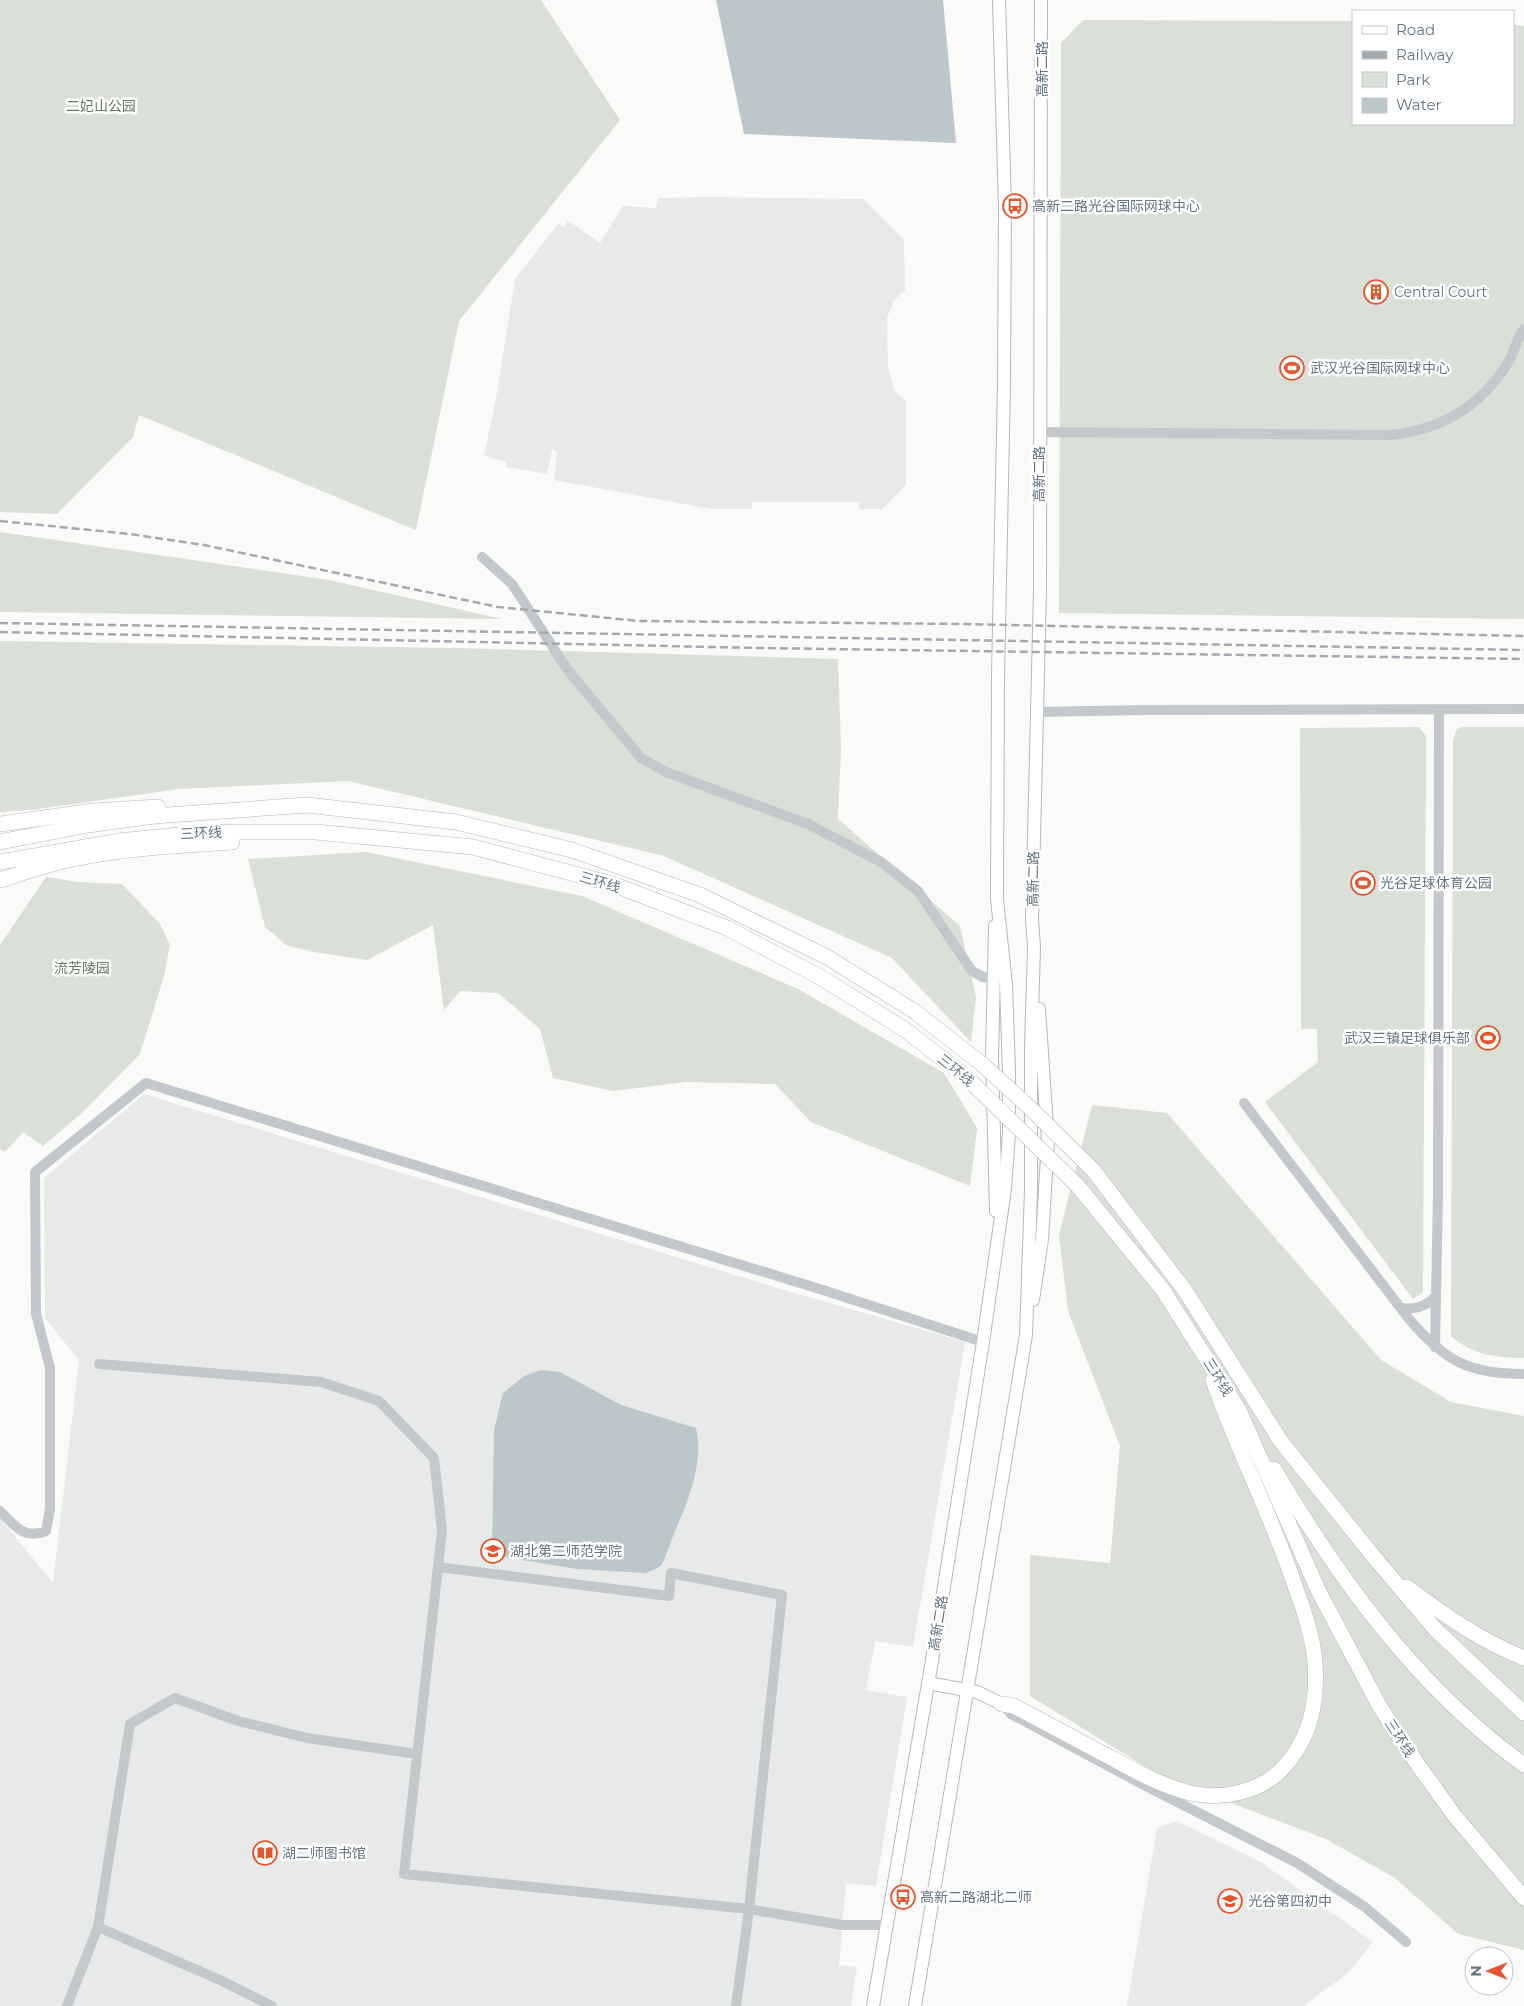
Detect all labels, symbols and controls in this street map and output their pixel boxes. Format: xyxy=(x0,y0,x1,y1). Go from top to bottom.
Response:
legend xyxy=(1352,10,1514,125)
text: Road xyxy=(1396,20,1435,39)
street label: 高新二路 xyxy=(1033,41,1051,97)
text: Railway xyxy=(1396,45,1454,64)
text: Park xyxy=(1396,70,1430,89)
text: Water xyxy=(1396,95,1442,114)
park label: 二妃山公园 xyxy=(66,97,136,115)
bus stop icon: 高新二路光谷国际网球中心 xyxy=(1002,193,1028,219)
place label: 高新二路光谷国际网球中心 xyxy=(1032,197,1200,215)
building icon: Central Court xyxy=(1363,279,1389,305)
place label: Central Court xyxy=(1394,283,1488,301)
sports icon: 武汉光谷国际网球中心 xyxy=(1279,355,1305,381)
place label: 武汉光谷国际网球中心 xyxy=(1310,359,1450,377)
street label: 高新二路 xyxy=(1030,446,1048,502)
street label: 三环线 xyxy=(180,823,222,843)
street label: 高新二路 xyxy=(1024,851,1042,907)
street label: 三环线 xyxy=(577,867,623,897)
sports icon: 光谷足球体育公园 xyxy=(1350,870,1376,896)
place label: 光谷足球体育公园 xyxy=(1380,874,1492,892)
park label: 流芳陵园 xyxy=(54,959,110,977)
sports icon: 武汉三镇足球俱乐部 xyxy=(1475,1025,1501,1051)
place label: 武汉三镇足球俱乐部 xyxy=(1344,1029,1470,1047)
street label: 三环线 xyxy=(934,1050,978,1090)
street label: 三环线 xyxy=(1199,1354,1237,1400)
school or university icon: 湖北第二师范学院 xyxy=(480,1538,506,1564)
place label: 湖北第二师范学院 xyxy=(510,1542,622,1560)
street label: 高新二路 xyxy=(925,1594,951,1652)
street label: 三环线 xyxy=(1381,1715,1419,1761)
library icon: 湖二师图书馆 xyxy=(252,1840,278,1866)
place label: 湖二师图书馆 xyxy=(282,1844,366,1862)
bus stop icon: 高新二路湖北二师 xyxy=(890,1884,916,1910)
place label: 高新二路湖北二师 xyxy=(920,1888,1032,1906)
school or university icon: 光谷第四初中 xyxy=(1217,1888,1243,1914)
place label: 光谷第四初中 xyxy=(1248,1892,1332,1910)
north arrow xyxy=(1464,1946,1514,1996)
text: N xyxy=(1467,1965,1485,1977)

